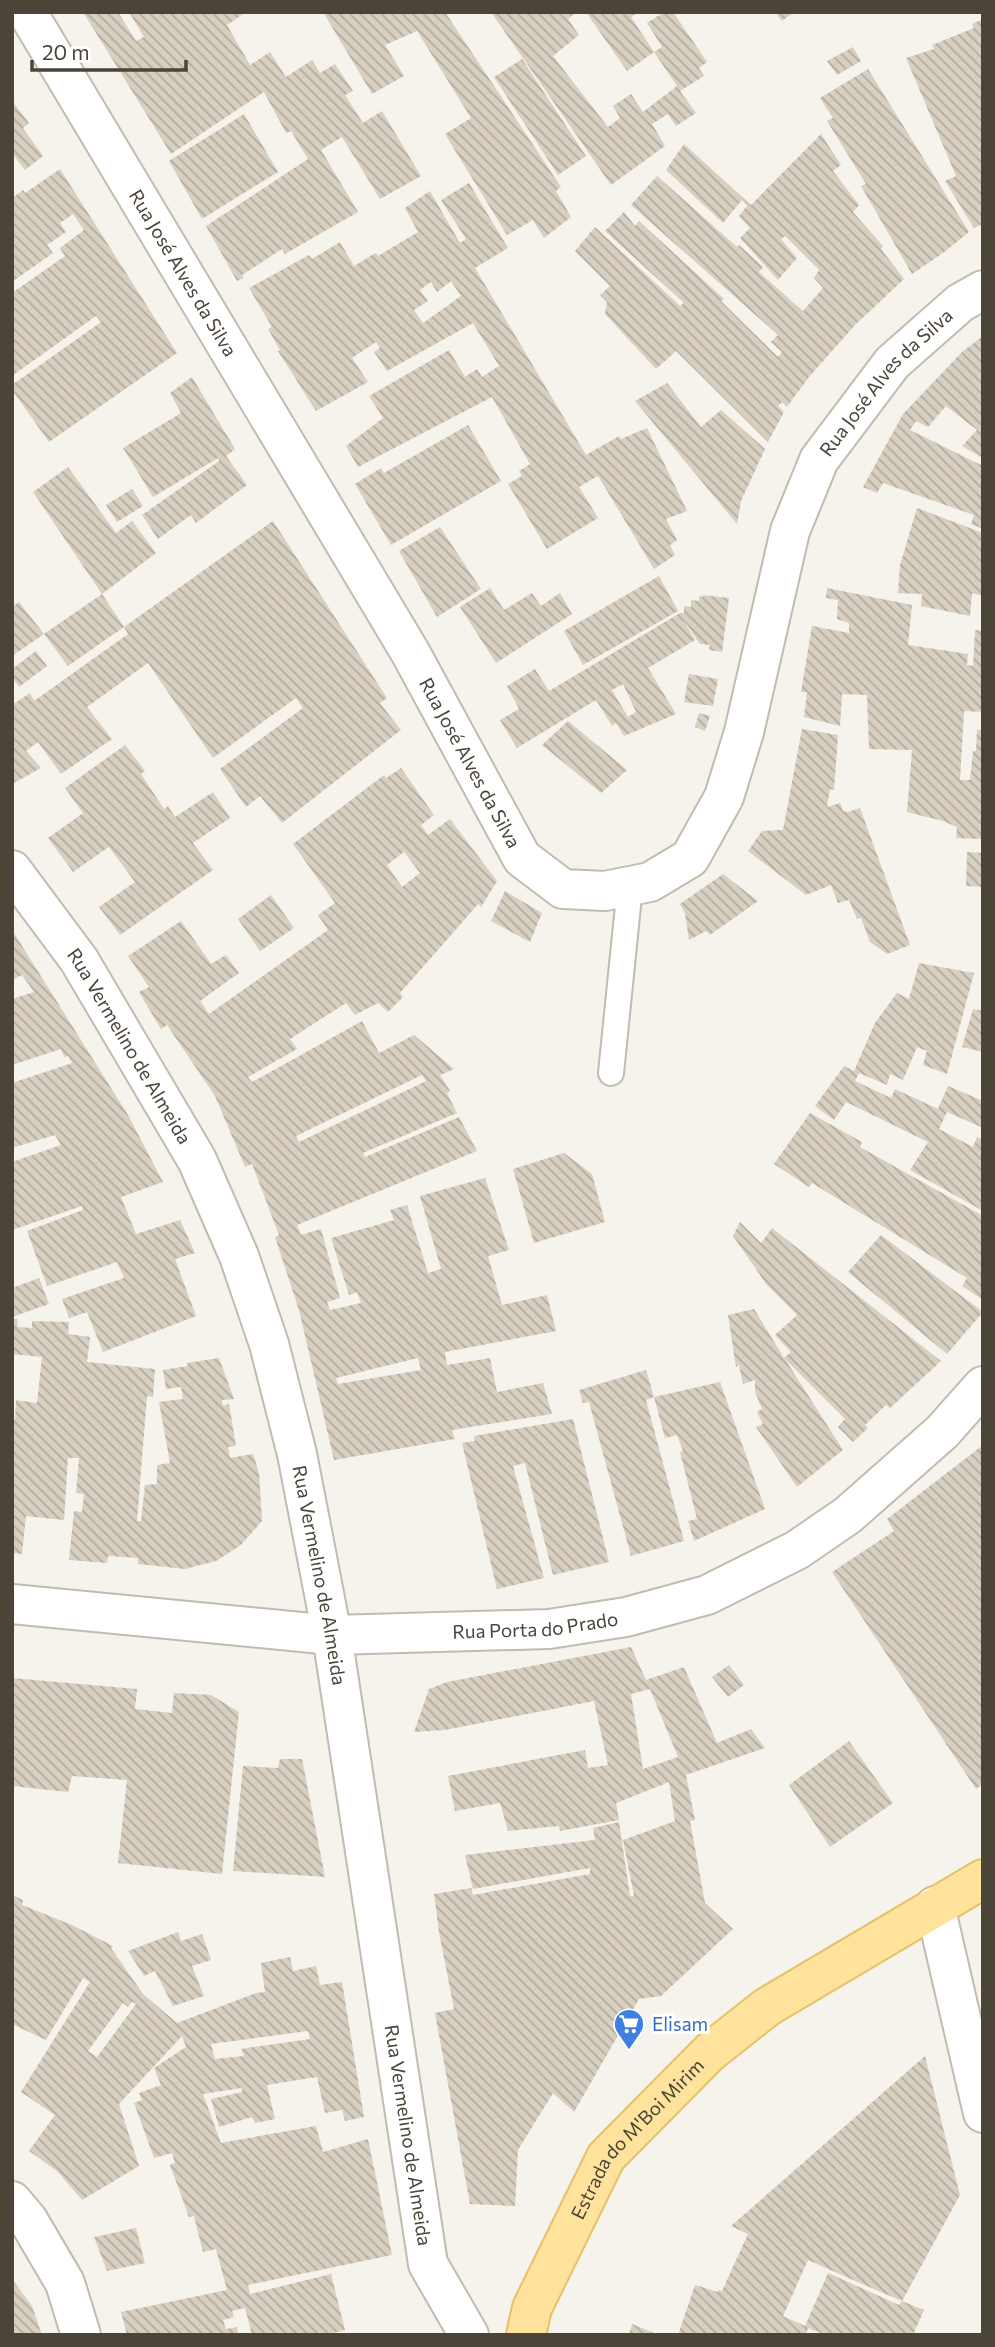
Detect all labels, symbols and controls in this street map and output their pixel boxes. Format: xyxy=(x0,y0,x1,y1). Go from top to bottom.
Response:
scale bar xyxy=(32,28,186,72)
text: 20 m xyxy=(42,39,90,64)
street label: Rua José Alves da Silva xyxy=(125,185,242,360)
street label: Rua José Alves da Silva xyxy=(814,303,957,460)
street label: Rua José Alves da Silva xyxy=(415,673,526,852)
street label: Rua Vermelino de Almeida xyxy=(63,943,197,1148)
street label: Rua Vermelino de Almeida xyxy=(288,1463,352,1687)
street label: Rua Porta do Prado xyxy=(452,1606,619,1643)
supermarket icon: Elisam xyxy=(612,2007,646,2051)
place label: Elisam xyxy=(652,2012,708,2035)
street label: Rua Vermelino de Almeida xyxy=(381,2023,437,2247)
street label: Estrada do M'Boi Mirim xyxy=(565,2053,708,2223)

